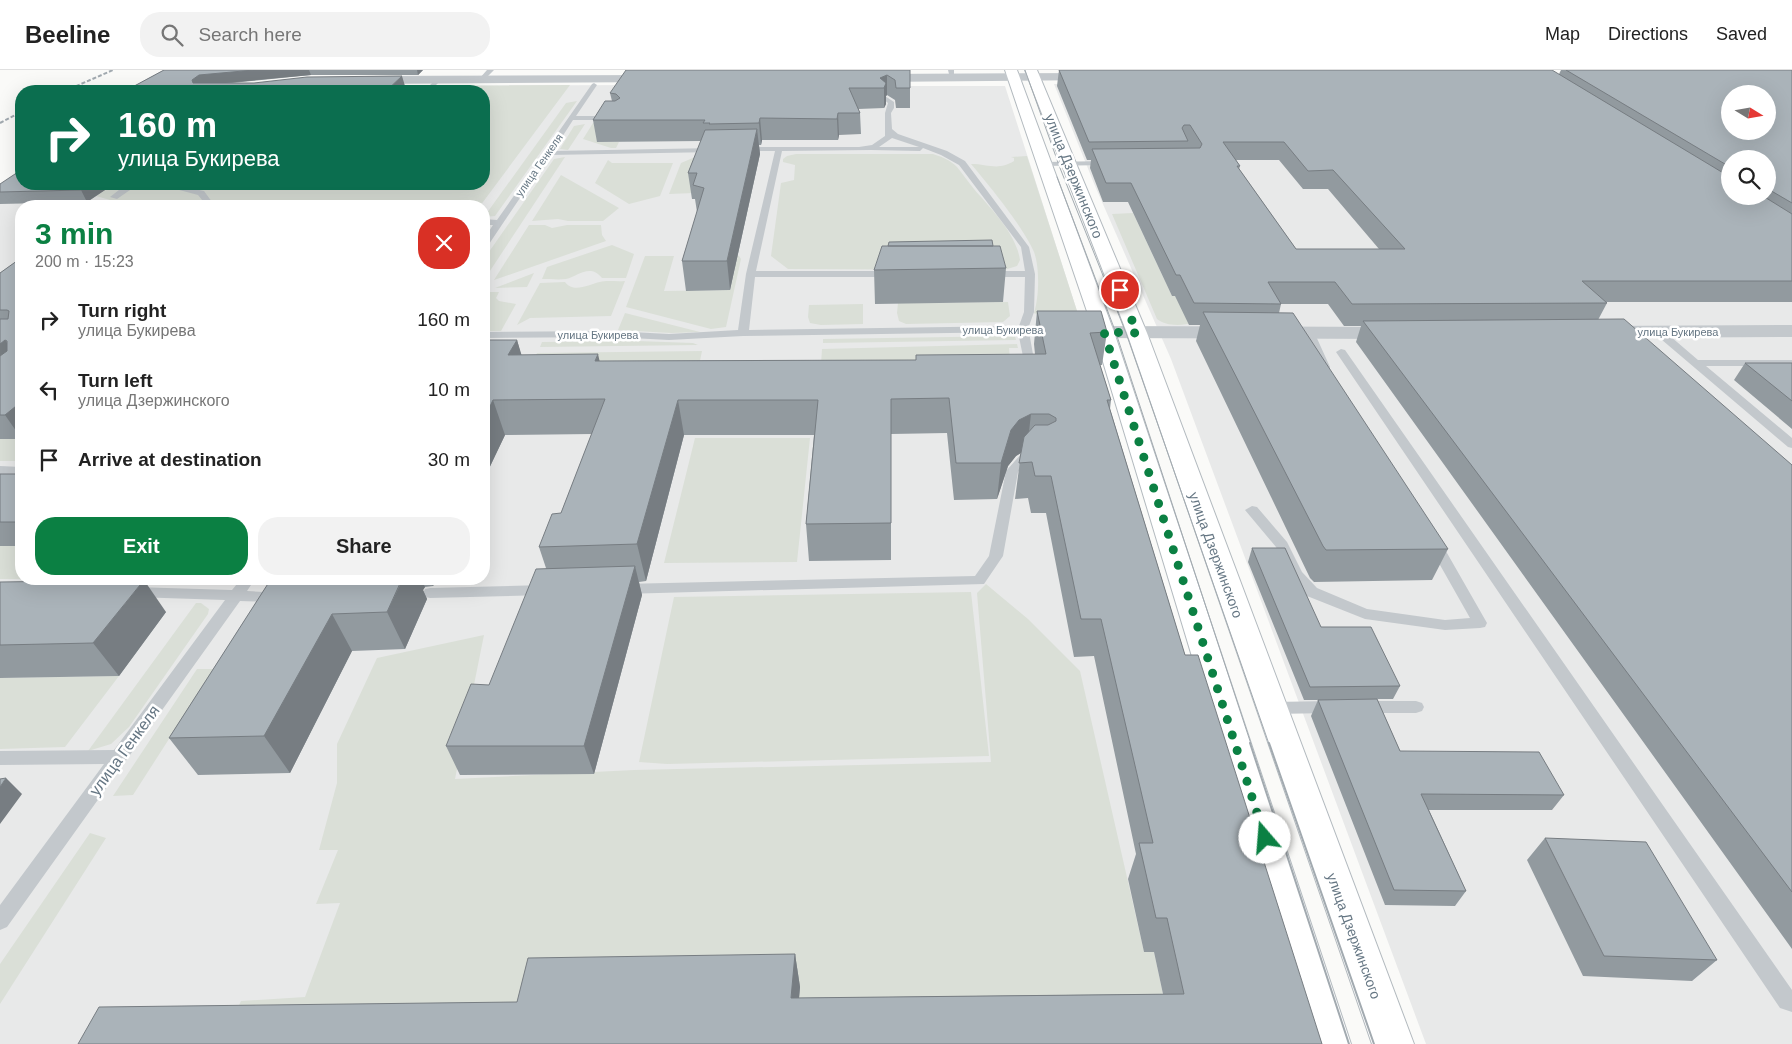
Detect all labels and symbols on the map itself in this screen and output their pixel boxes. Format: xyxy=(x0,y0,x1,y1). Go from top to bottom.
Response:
north arrow xyxy=(1721,85,1776,140)
street label: улица Дзержинского xyxy=(1042,111,1106,241)
street label: улица Генкеля xyxy=(513,131,565,199)
pin xyxy=(1099,269,1141,311)
street label: улица Букирева xyxy=(963,324,1044,336)
street label: улица Букирева xyxy=(1638,326,1719,338)
street label: улица Букирева xyxy=(558,329,639,341)
street label: улица Дзержинского xyxy=(1186,490,1246,620)
street label: улица Генкеля xyxy=(86,702,163,799)
position arrow xyxy=(1238,811,1290,863)
street label: улица Дзержинского xyxy=(1324,871,1384,1001)

